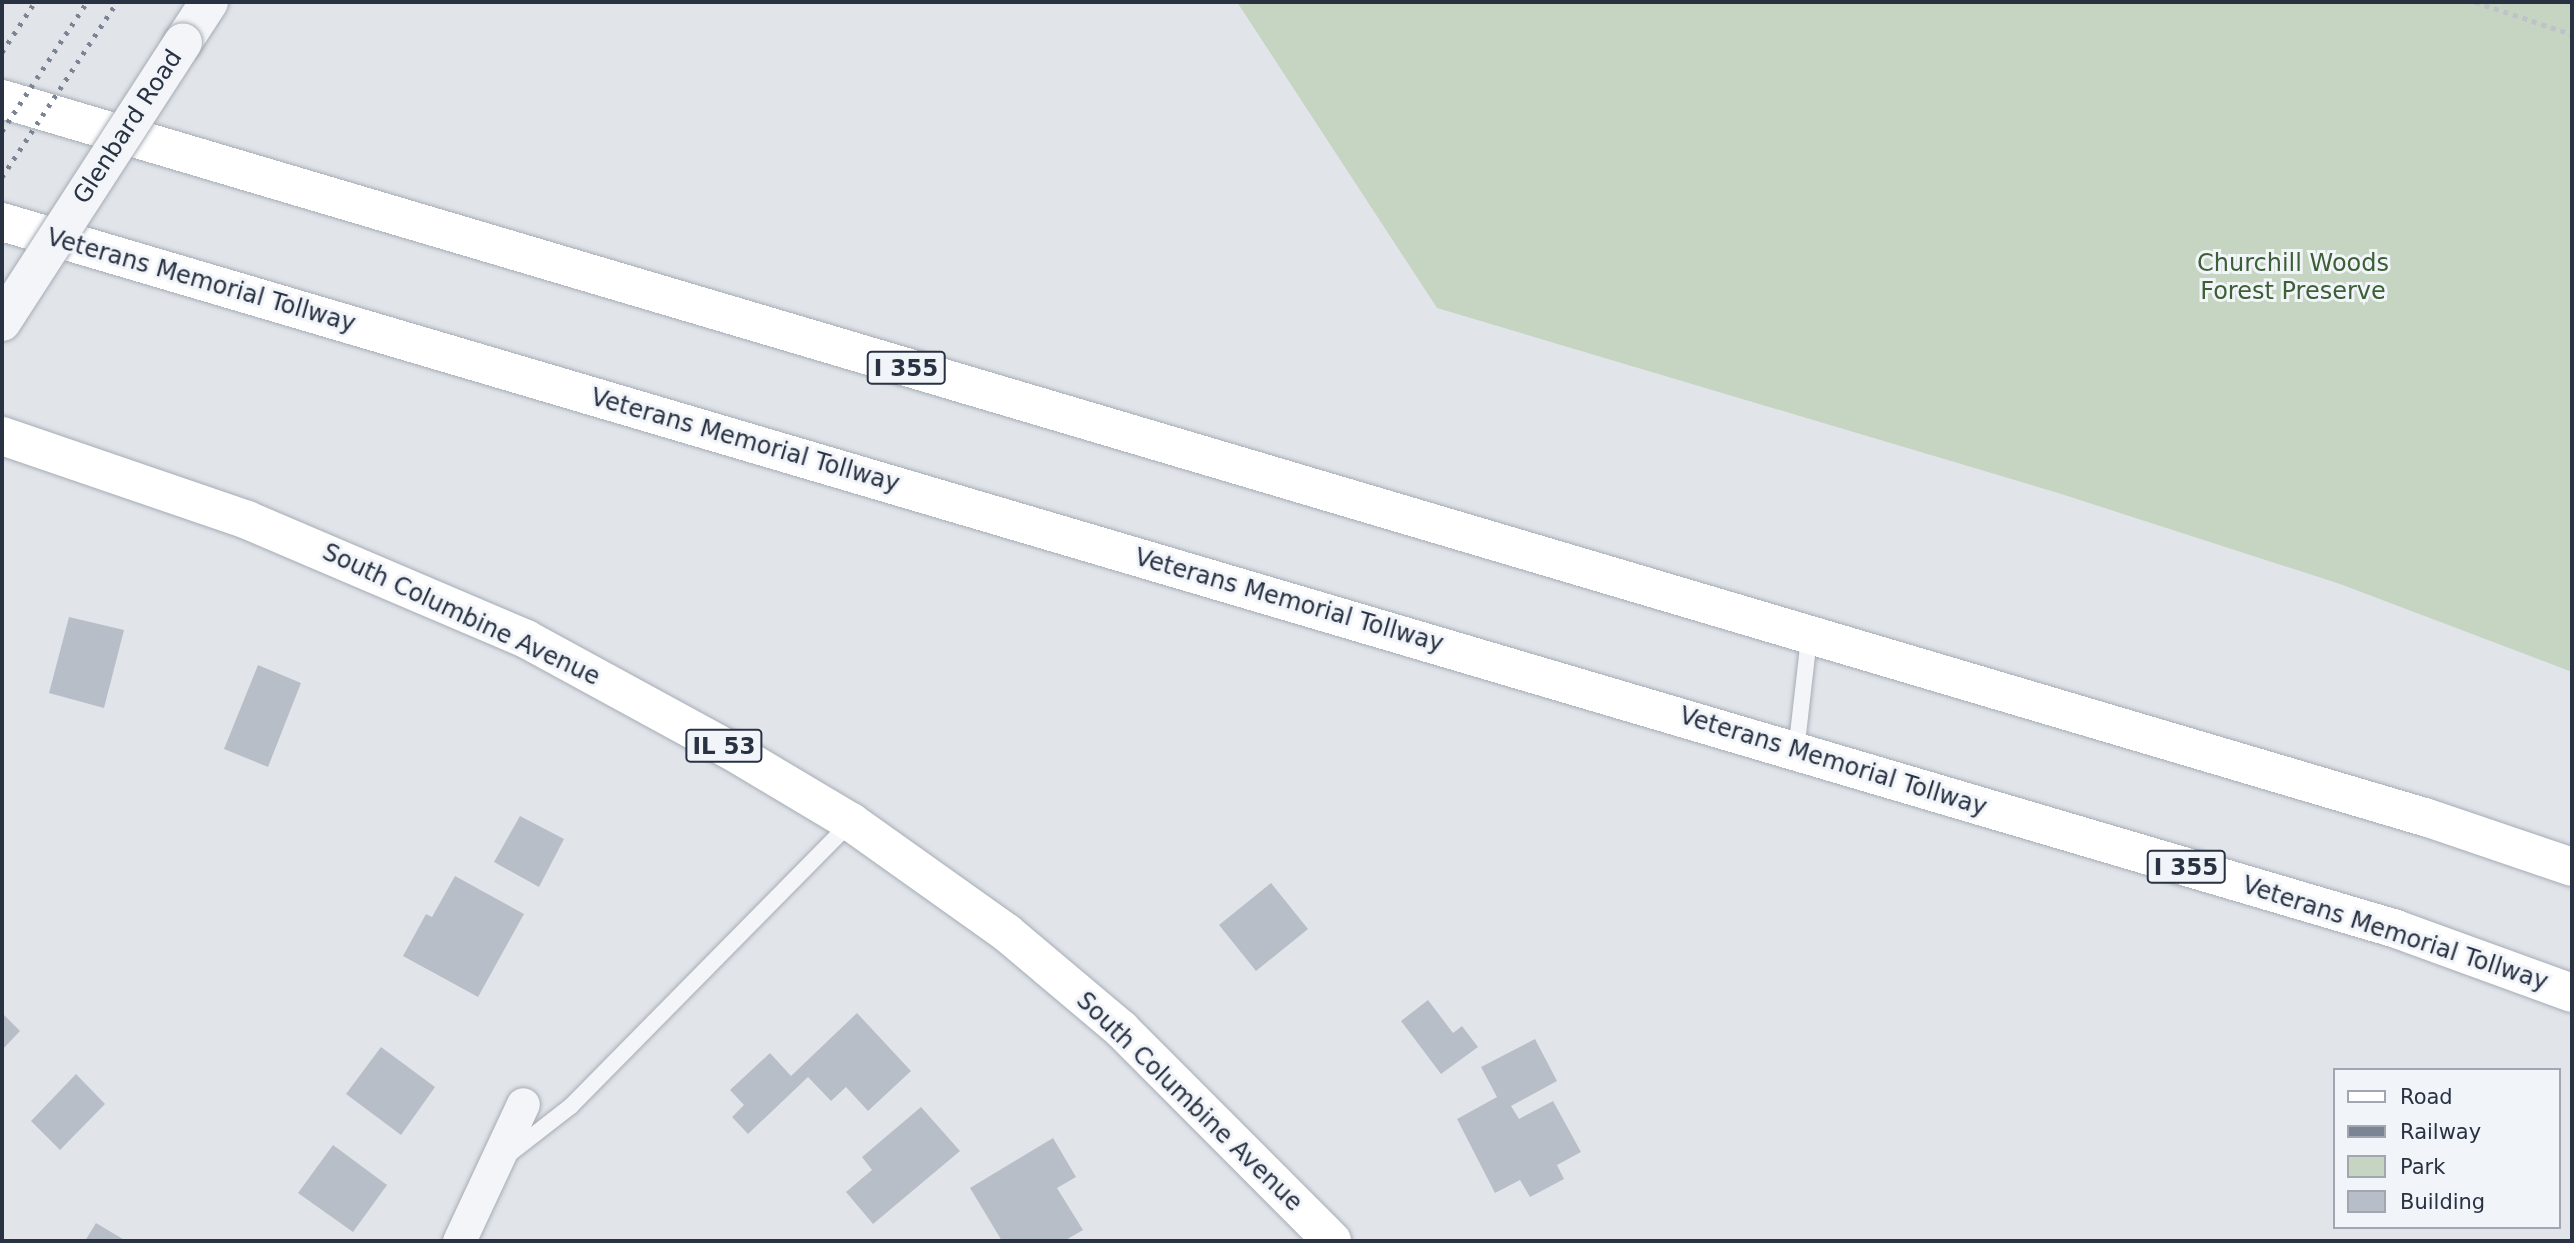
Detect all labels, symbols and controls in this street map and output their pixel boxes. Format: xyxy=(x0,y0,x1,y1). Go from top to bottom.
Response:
street label: Glenbard Road xyxy=(68,45,188,209)
street label: Veterans Memorial Tollway xyxy=(43,223,359,339)
park label: Churchill Woods Forest Preserve xyxy=(2197,250,2389,306)
road number: I 355 xyxy=(866,348,946,388)
street label: Veterans Memorial Tollway xyxy=(587,383,903,499)
street label: South Columbine Avenue xyxy=(318,538,604,692)
street label: Veterans Memorial Tollway xyxy=(1131,543,1447,659)
street label: Veterans Memorial Tollway xyxy=(1676,702,1990,822)
road number: IL 53 xyxy=(684,726,764,766)
road number: I 355 xyxy=(2146,848,2226,887)
street label: Veterans Memorial Tollway xyxy=(2239,871,2551,997)
street label: South Columbine Avenue xyxy=(1070,986,1308,1218)
legend xyxy=(2332,1068,2560,1229)
text: Road xyxy=(2400,1085,2453,1109)
text: Railway xyxy=(2400,1120,2481,1144)
text: Park xyxy=(2400,1155,2445,1179)
text: Building xyxy=(2400,1190,2485,1214)

